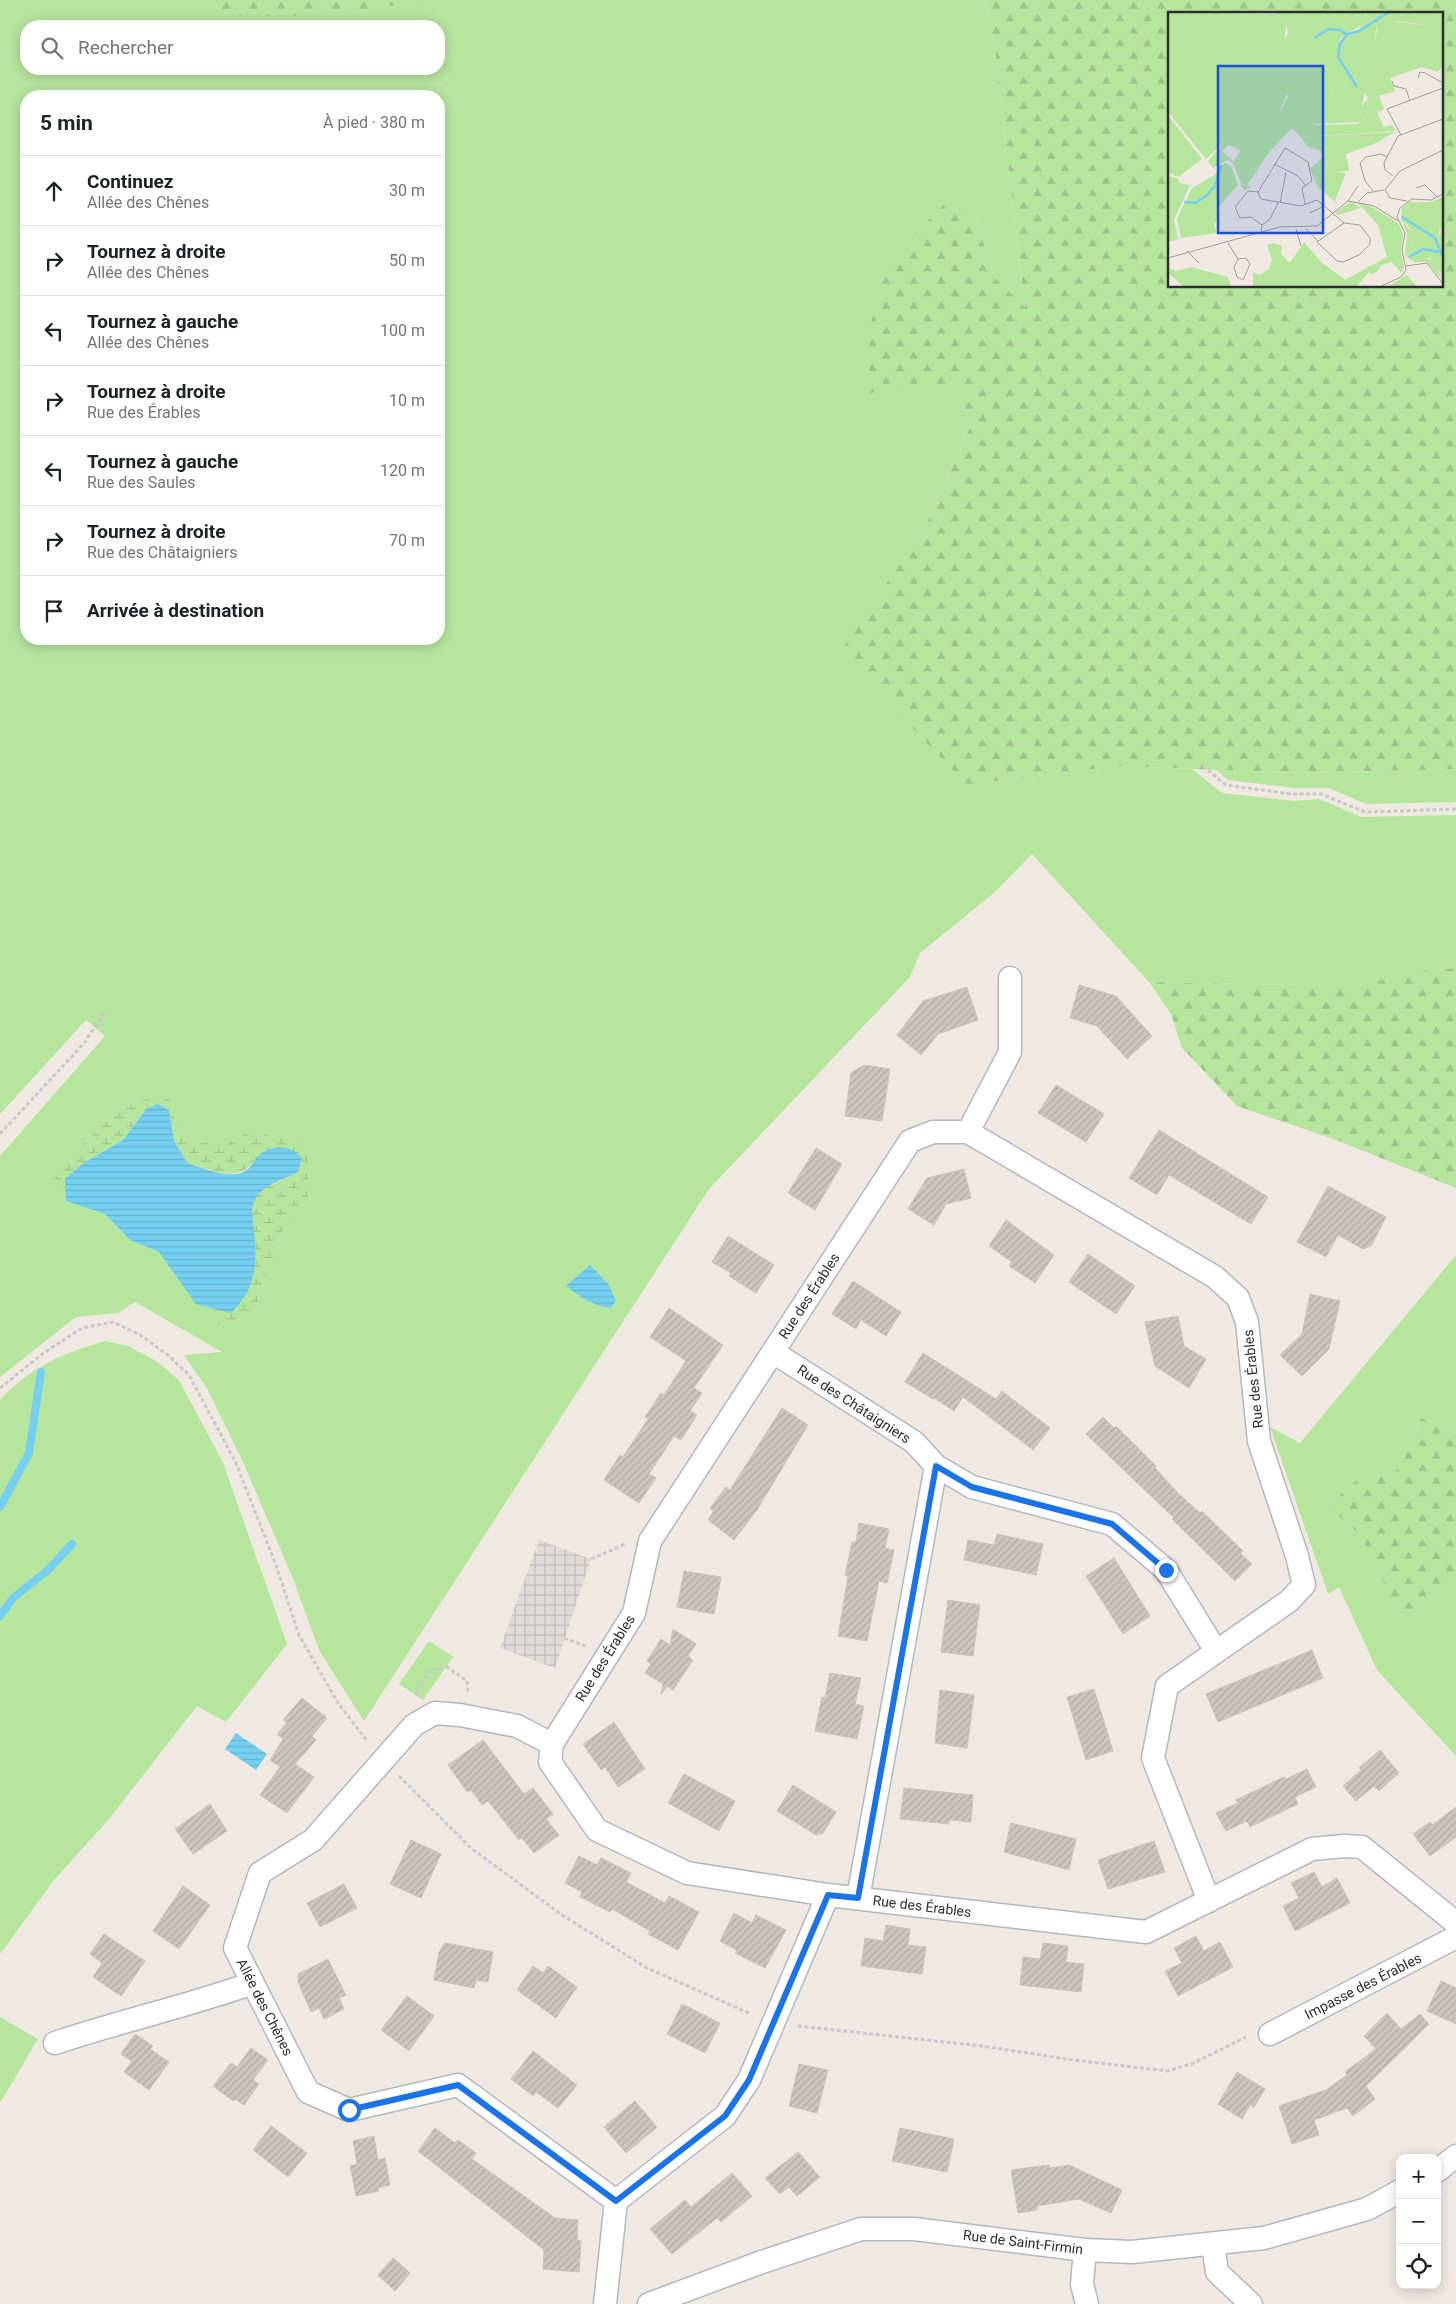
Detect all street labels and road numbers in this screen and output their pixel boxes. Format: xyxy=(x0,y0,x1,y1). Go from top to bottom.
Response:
street label: Rue des Érables xyxy=(774,1249,843,1342)
street label: Rue des Érables xyxy=(1239,1329,1266,1429)
street label: Rue des Châtaigniers xyxy=(794,1361,914,1447)
street label: Rue des Érables xyxy=(571,1611,638,1704)
street label: Rue des Érables xyxy=(872,1891,972,1920)
street label: Impasse des Érables xyxy=(1301,1949,1424,2022)
street label: Allée des Chênes xyxy=(234,1956,296,2058)
street label: Rue de Saint-Firmin xyxy=(962,2227,1084,2257)

